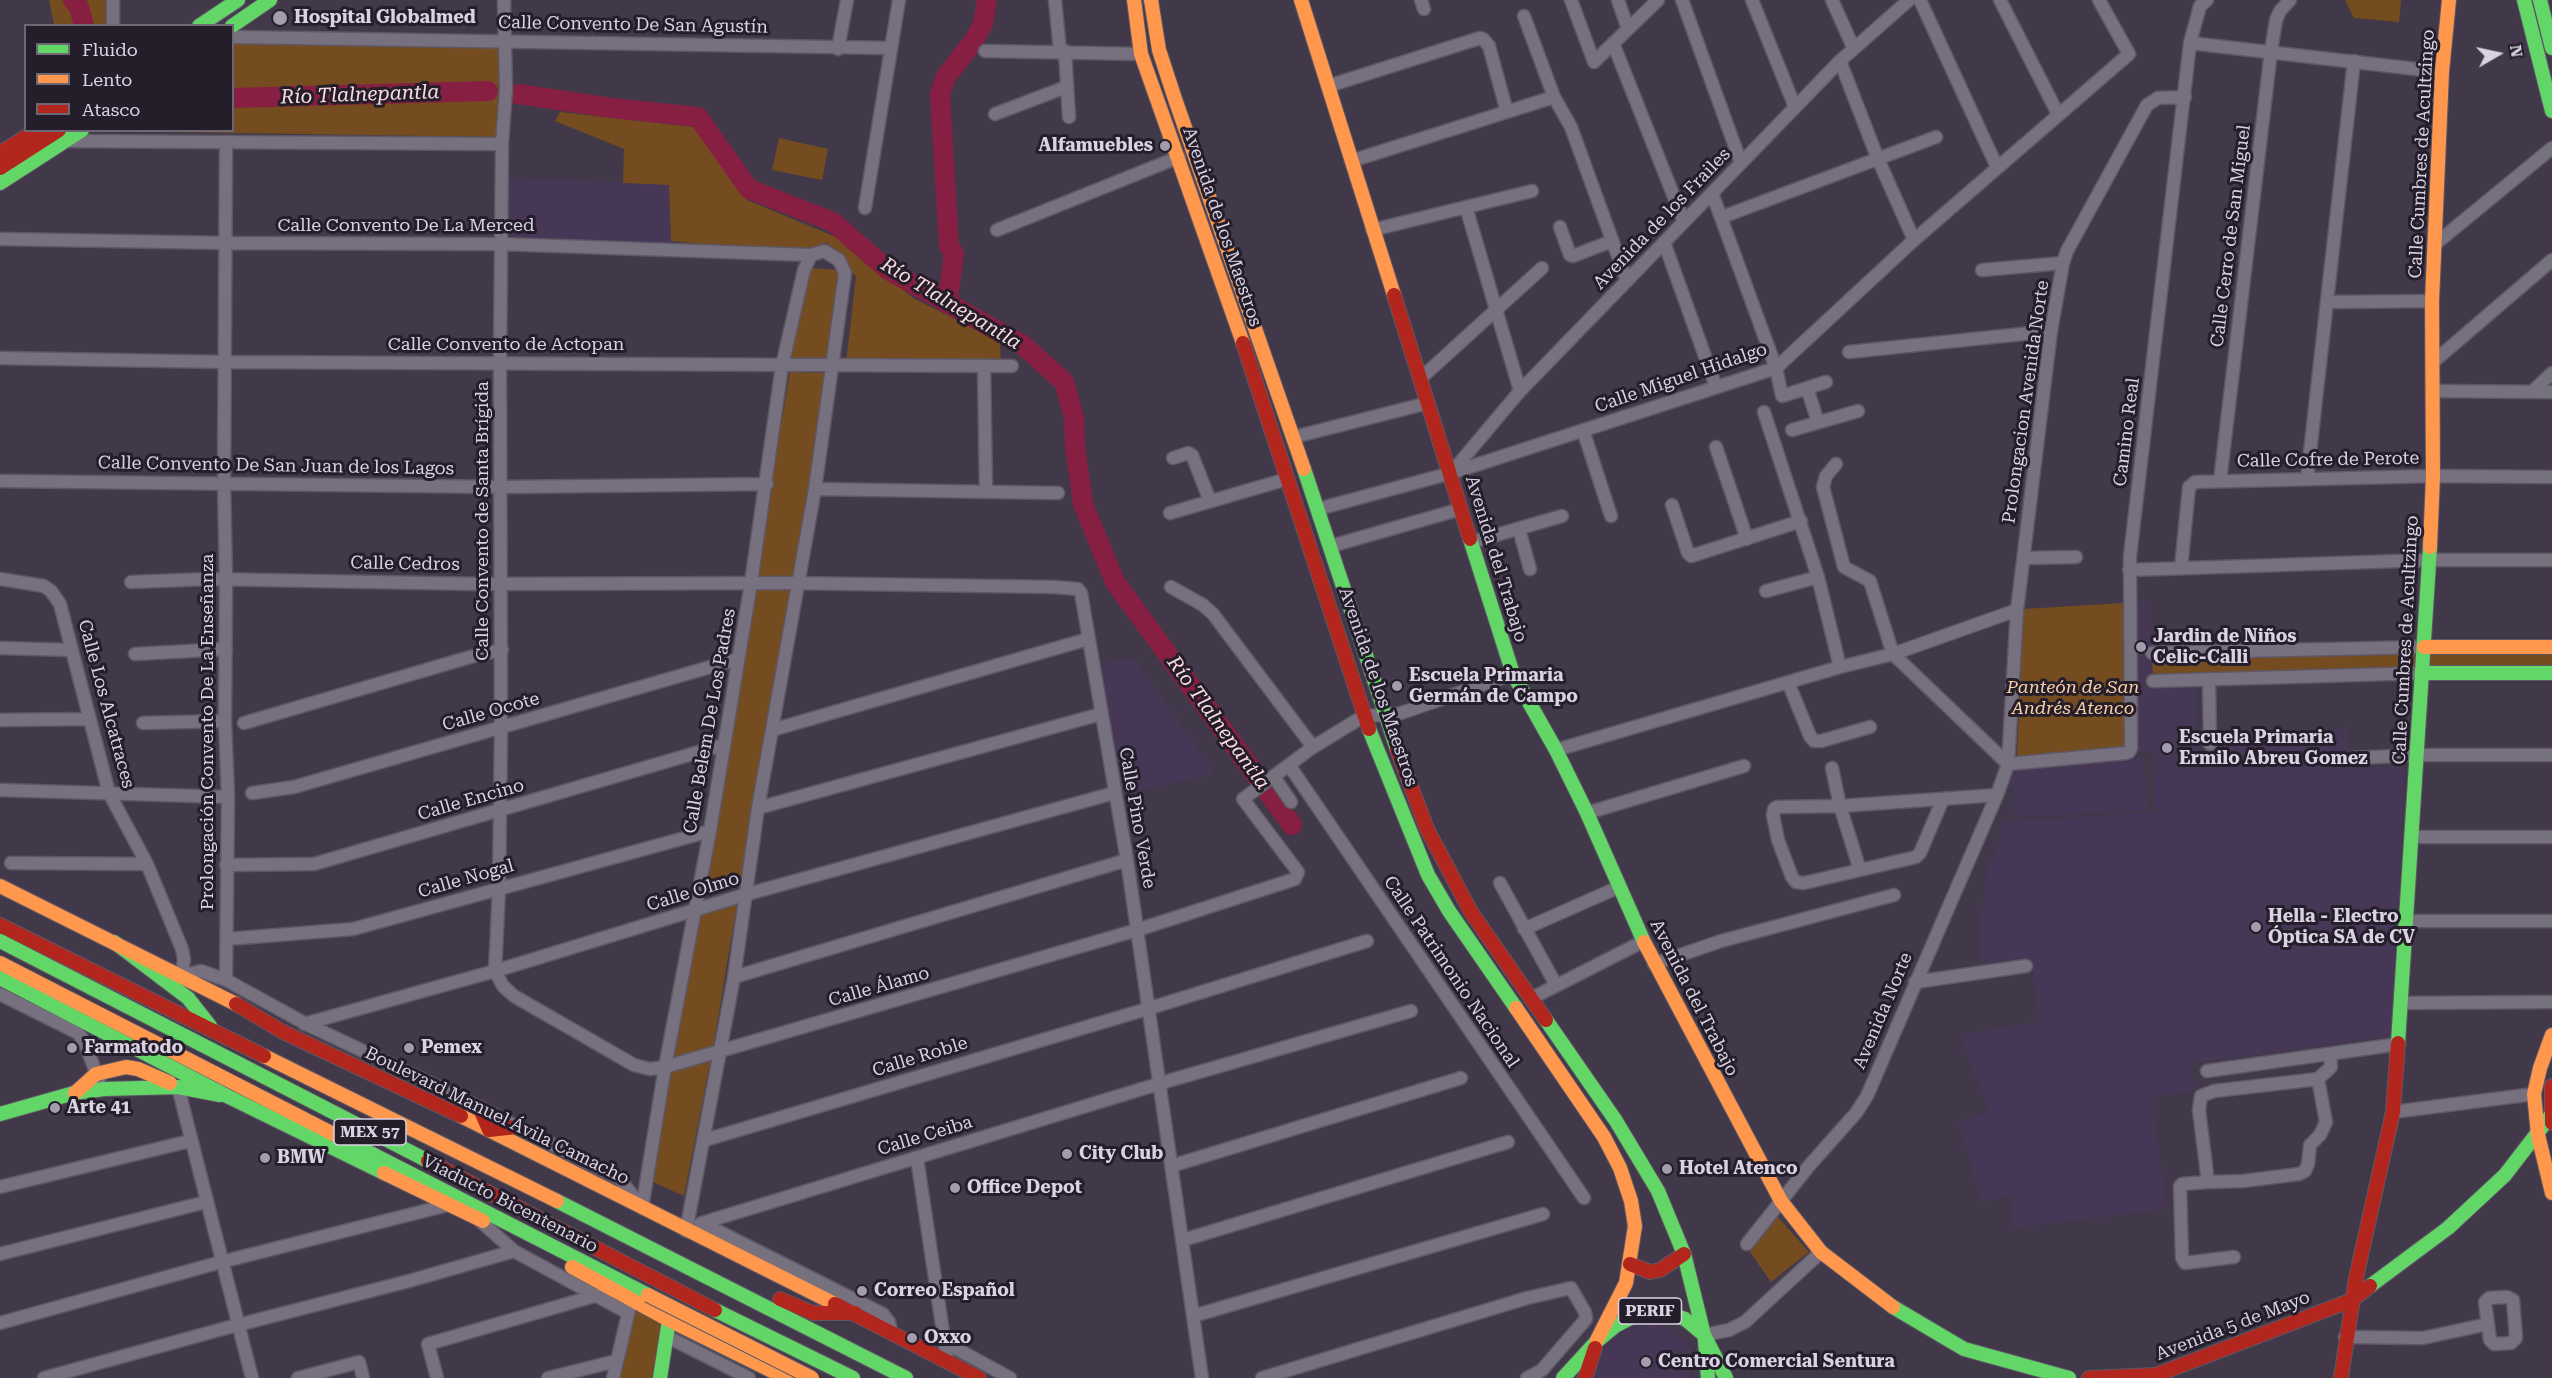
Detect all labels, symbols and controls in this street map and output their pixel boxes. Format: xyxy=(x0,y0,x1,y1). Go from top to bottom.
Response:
place label: Hospital Globalmed xyxy=(294,7,476,29)
marker: Hospital Globalmed xyxy=(271,9,289,27)
street label: Calle Convento De San Agustín xyxy=(498,12,768,38)
legend xyxy=(24,24,234,132)
north arrow xyxy=(2468,24,2528,84)
street label: Calle Cumbres de Acultzingo xyxy=(2405,29,2439,279)
text: Fluido xyxy=(82,39,138,60)
text: N xyxy=(2506,44,2527,59)
text: Lento xyxy=(82,69,132,90)
water label: Río Tlalnepantla xyxy=(280,80,440,110)
text: Atasco xyxy=(82,99,140,120)
street label: Calle Cerro de San Miguel xyxy=(2207,123,2255,349)
street label: Avenida de los Maestros xyxy=(1178,124,1266,330)
place label: Alfamuebles xyxy=(1039,135,1153,157)
marker: Alfamuebles xyxy=(1158,139,1172,153)
street label: Avenida de los Frailes xyxy=(1589,144,1735,294)
street label: Calle Convento De La Merced xyxy=(277,215,535,237)
water label: Río Tlalnepantla xyxy=(877,253,1025,355)
street label: Prolongacion Avenida Norte xyxy=(1998,279,2054,525)
street label: Calle Convento de Actopan xyxy=(388,334,624,356)
street label: Calle Miguel Hidalgo xyxy=(1592,338,1770,418)
street label: Camino Real xyxy=(2110,376,2144,488)
street label: Calle Convento de Santa Brígida xyxy=(472,381,494,661)
street label: Calle Cofre de Perote xyxy=(2237,448,2419,472)
street label: Calle Convento De San Juan de los Lagos xyxy=(98,452,454,480)
street label: Avenida del Trabajo xyxy=(1460,473,1532,645)
street label: Calle Cumbres de Acultzingo xyxy=(2389,515,2423,765)
street label: Calle Cedros xyxy=(350,552,460,576)
street label: Prolongación Convento De La Enseñanza xyxy=(197,554,219,910)
street label: Avenida de los Maestros xyxy=(1334,584,1422,790)
street label: Calle Belem De Los Padres xyxy=(680,607,740,835)
street label: Calle Los Alcatraces xyxy=(73,617,139,791)
place label: Jardin de Niños Celic-Calli xyxy=(2153,626,2297,668)
marker: Jardin de Niños Celic-Calli xyxy=(2134,640,2148,654)
water label: Río Tlalnepantla xyxy=(1162,652,1274,794)
place label: Escuela Primaria Germán de Campo xyxy=(1409,665,1578,708)
park label: Panteón de San Andrés Atenco xyxy=(2007,677,2139,720)
marker: Escuela Primaria Germán de Campo xyxy=(1390,679,1404,693)
street label: Calle Ocote xyxy=(440,688,542,736)
place label: Escuela Primaria Ermilo Abreu Gomez xyxy=(2179,727,2368,770)
marker: Escuela Primaria Ermilo Abreu Gomez xyxy=(2160,741,2174,755)
street label: Calle Pino Verde xyxy=(1114,746,1160,890)
street label: Calle Encino xyxy=(415,774,527,826)
street label: Calle Nogal xyxy=(416,855,516,903)
street label: Calle Olmo xyxy=(644,868,742,916)
street label: Calle Patrimonio Nacional xyxy=(1379,872,1523,1072)
place label: Hella - Electro Óptica SA de CV xyxy=(2268,906,2415,948)
street label: Avenida del Trabajo xyxy=(1645,916,1743,1080)
marker: Hella - Electro Óptica SA de CV xyxy=(2249,920,2263,934)
street label: Avenida Norte xyxy=(1849,949,1917,1073)
street label: Calle Álamo xyxy=(826,962,932,1012)
street label: Calle Roble xyxy=(870,1032,970,1082)
place label: Farmatodo xyxy=(84,1037,183,1059)
place label: Pemex xyxy=(421,1037,482,1059)
marker: Farmatodo xyxy=(65,1041,79,1055)
marker: Pemex xyxy=(402,1041,416,1055)
street label: Boulevard Manuel Ávila Camacho xyxy=(361,1042,633,1190)
place label: Arte 41 xyxy=(67,1097,131,1119)
marker: Arte 41 xyxy=(48,1101,62,1115)
street label: Calle Ceiba xyxy=(875,1111,975,1161)
road number: MEX 57 xyxy=(334,1119,406,1145)
place label: City Club xyxy=(1079,1143,1163,1165)
place label: BMW xyxy=(277,1147,326,1169)
marker: City Club xyxy=(1060,1147,1074,1161)
street label: Viaducto Bicentenario xyxy=(419,1150,601,1258)
marker: BMW xyxy=(258,1151,272,1165)
place label: Hotel Atenco xyxy=(1679,1158,1798,1180)
marker: Hotel Atenco xyxy=(1660,1162,1674,1176)
place label: Office Depot xyxy=(967,1177,1082,1199)
marker: Office Depot xyxy=(948,1181,962,1195)
place label: Correo Español xyxy=(874,1280,1015,1302)
marker: Correo Español xyxy=(855,1284,869,1298)
street label: Avenida 5 de Mayo xyxy=(2153,1287,2313,1365)
road number: PERIF xyxy=(1618,1298,1682,1324)
place label: Oxxo xyxy=(924,1327,971,1349)
marker: Oxxo xyxy=(905,1331,919,1345)
place label: Centro Comercial Sentura xyxy=(1658,1351,1895,1373)
marker: Centro Comercial Sentura xyxy=(1639,1355,1653,1369)

